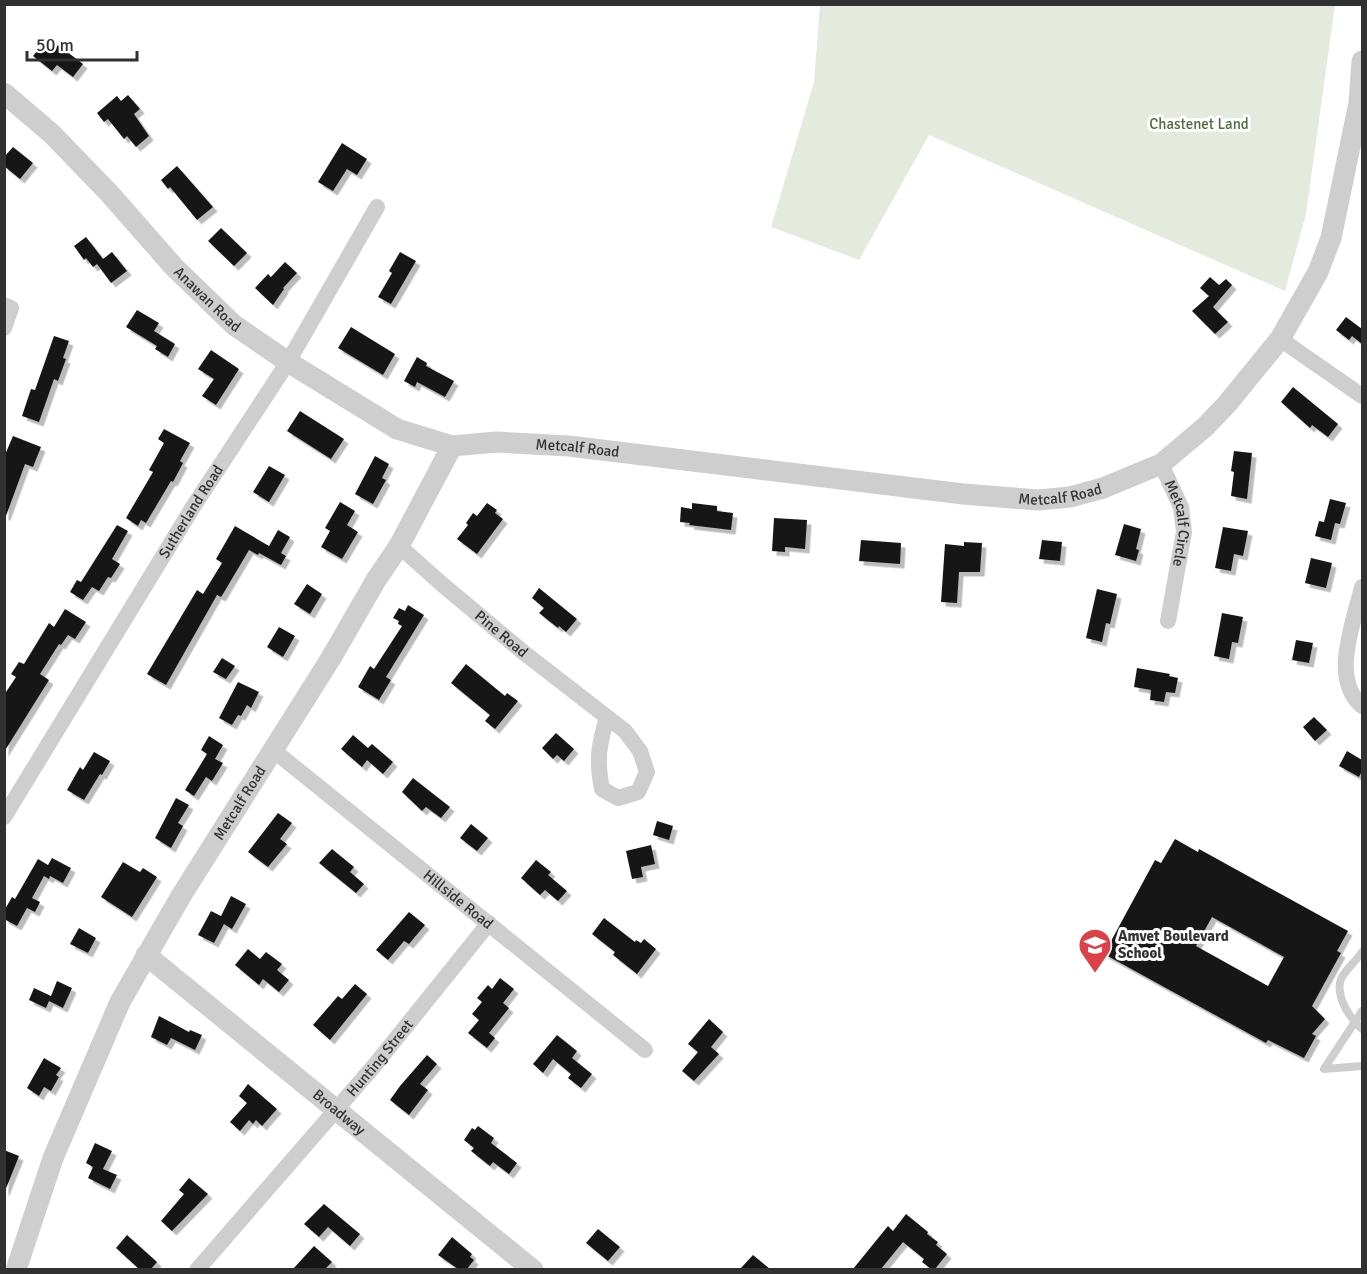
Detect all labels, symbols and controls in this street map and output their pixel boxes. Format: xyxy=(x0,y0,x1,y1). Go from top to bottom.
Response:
scale bar xyxy=(27,24,136,62)
text: 50 m xyxy=(36,34,74,56)
park label: Chastenet Land xyxy=(1149,115,1249,133)
street label: Anawan Road xyxy=(170,263,244,336)
street label: Metcalf Road xyxy=(535,435,621,461)
street label: Sutherland Road xyxy=(155,462,227,562)
street label: Metcalf Circle xyxy=(1161,477,1193,568)
street label: Metcalf Road xyxy=(1018,480,1104,509)
street label: Pine Road xyxy=(471,607,532,661)
street label: Metcalf Road xyxy=(210,762,270,843)
street label: Hillside Road xyxy=(420,866,497,933)
school or university icon: Amvet Boulevard School xyxy=(1077,927,1113,974)
place label: Amvet Boulevard School xyxy=(1118,927,1229,962)
street label: Hunting Street xyxy=(343,1016,417,1100)
street label: Broadway xyxy=(309,1085,369,1139)

